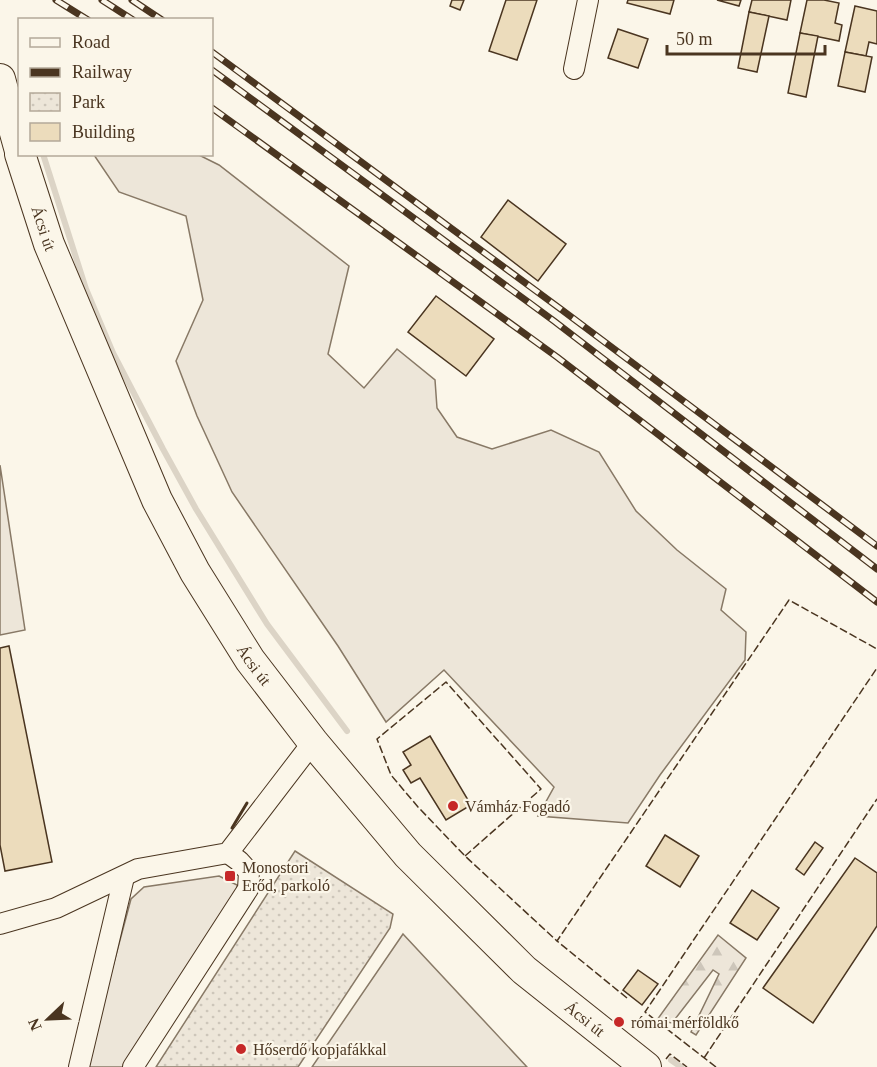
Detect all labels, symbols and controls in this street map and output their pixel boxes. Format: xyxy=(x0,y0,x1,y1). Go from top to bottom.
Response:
legend xyxy=(18,18,213,156)
scale bar xyxy=(667,18,824,56)
text: 50 m xyxy=(676,29,713,49)
text: Road xyxy=(72,32,110,52)
text: Railway xyxy=(72,62,132,82)
text: Park xyxy=(72,92,105,112)
text: Building xyxy=(72,122,135,142)
street label: Ácsi út xyxy=(29,204,60,254)
street label: Ácsi út xyxy=(234,641,275,689)
place label: Vámház Fogadó xyxy=(465,798,570,816)
marker: Vámház Fogadó xyxy=(446,799,460,813)
place label: Monostori Erőd, parkoló xyxy=(242,859,330,895)
marker: Monostori Erőd, parkoló xyxy=(223,869,237,883)
north arrow xyxy=(18,989,78,1049)
street label: Ácsi út xyxy=(562,997,609,1040)
place label: római mérföldkő xyxy=(631,1014,739,1031)
marker: római mérföldkő xyxy=(612,1015,626,1029)
text: N xyxy=(24,1016,45,1033)
place label: Hőserdő kopjafákkal xyxy=(253,1041,387,1059)
marker: Hőserdő kopjafákkal xyxy=(234,1042,248,1056)

